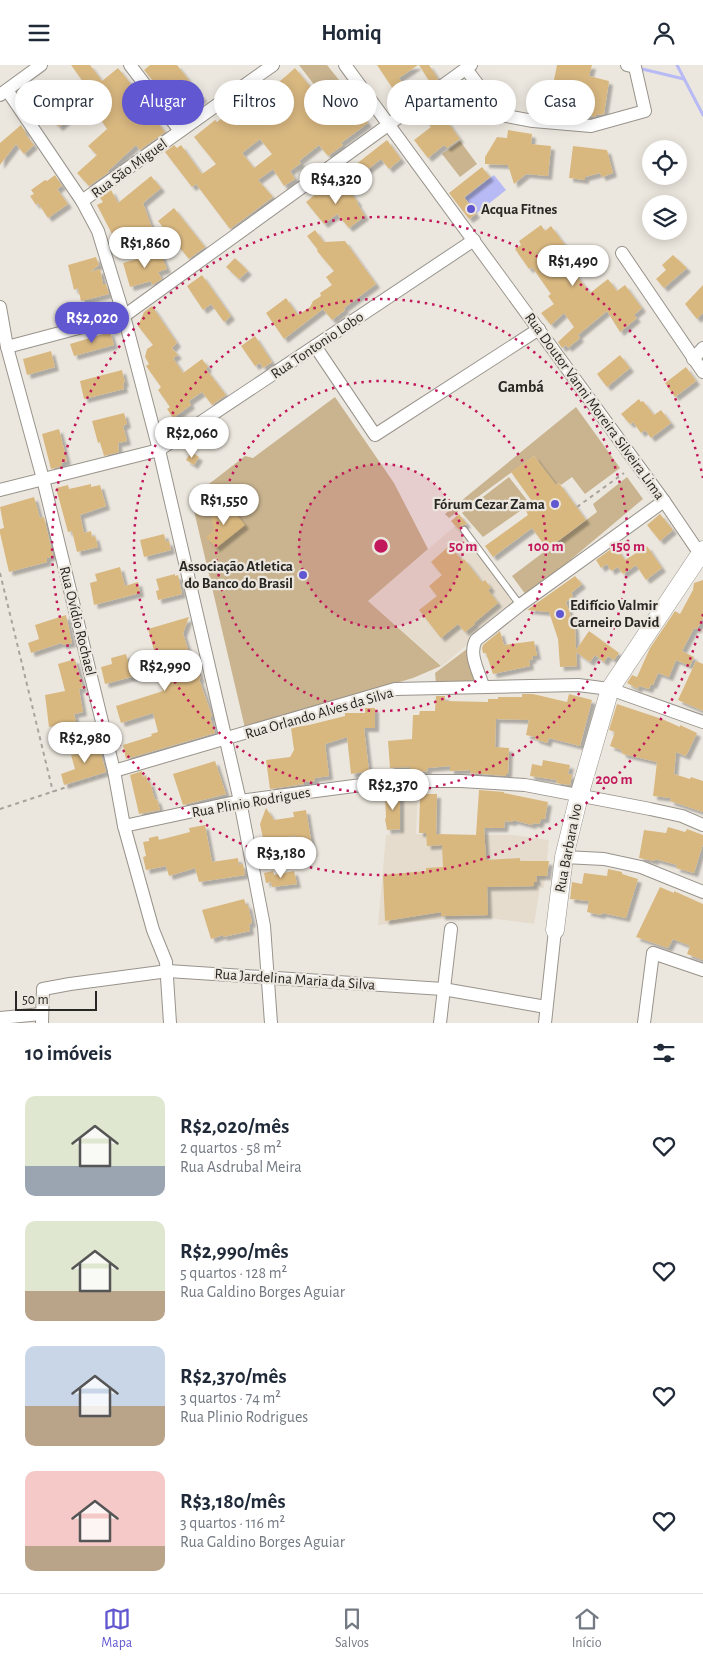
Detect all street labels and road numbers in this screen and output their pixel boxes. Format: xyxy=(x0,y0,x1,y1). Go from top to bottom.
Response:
street label: Rua São Miguel xyxy=(89,136,170,201)
street label: Rua Tontonio Lobo xyxy=(268,309,366,382)
street label: Rua Doutor Vanni Moreira Silveira Lima xyxy=(522,310,667,503)
street label: Rua Ovídio Rochael xyxy=(57,565,98,677)
street label: Rua Orlando Alves da Silva xyxy=(243,685,395,742)
street label: Rua Plinio Rodrigues xyxy=(191,785,312,820)
street label: Rua Barbara Ivo xyxy=(553,802,584,894)
street label: Rua Jardelina Maria da Silva xyxy=(214,966,376,993)

